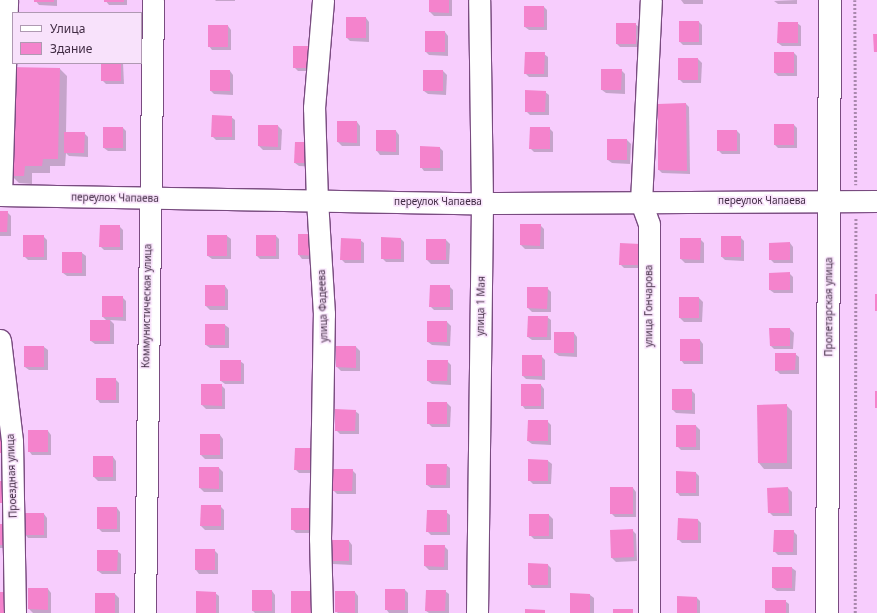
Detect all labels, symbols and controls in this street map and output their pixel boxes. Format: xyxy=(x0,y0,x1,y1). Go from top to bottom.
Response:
legend xyxy=(12,12,142,64)
text: Улица xyxy=(50,20,85,37)
text: Здание xyxy=(50,40,92,57)
street label: переулок Чапаева xyxy=(71,191,159,205)
street label: переулок Чапаева xyxy=(718,195,806,207)
street label: переулок Чапаева xyxy=(394,196,482,208)
street label: Коммунистическая улица xyxy=(140,244,154,368)
street label: Пролетарская улица xyxy=(823,257,835,357)
street label: улица Гончарова xyxy=(643,265,655,347)
street label: улица Фадеева xyxy=(316,269,330,343)
street label: улица 1 Мая xyxy=(474,276,488,336)
street label: Проездная улица xyxy=(5,434,19,518)

